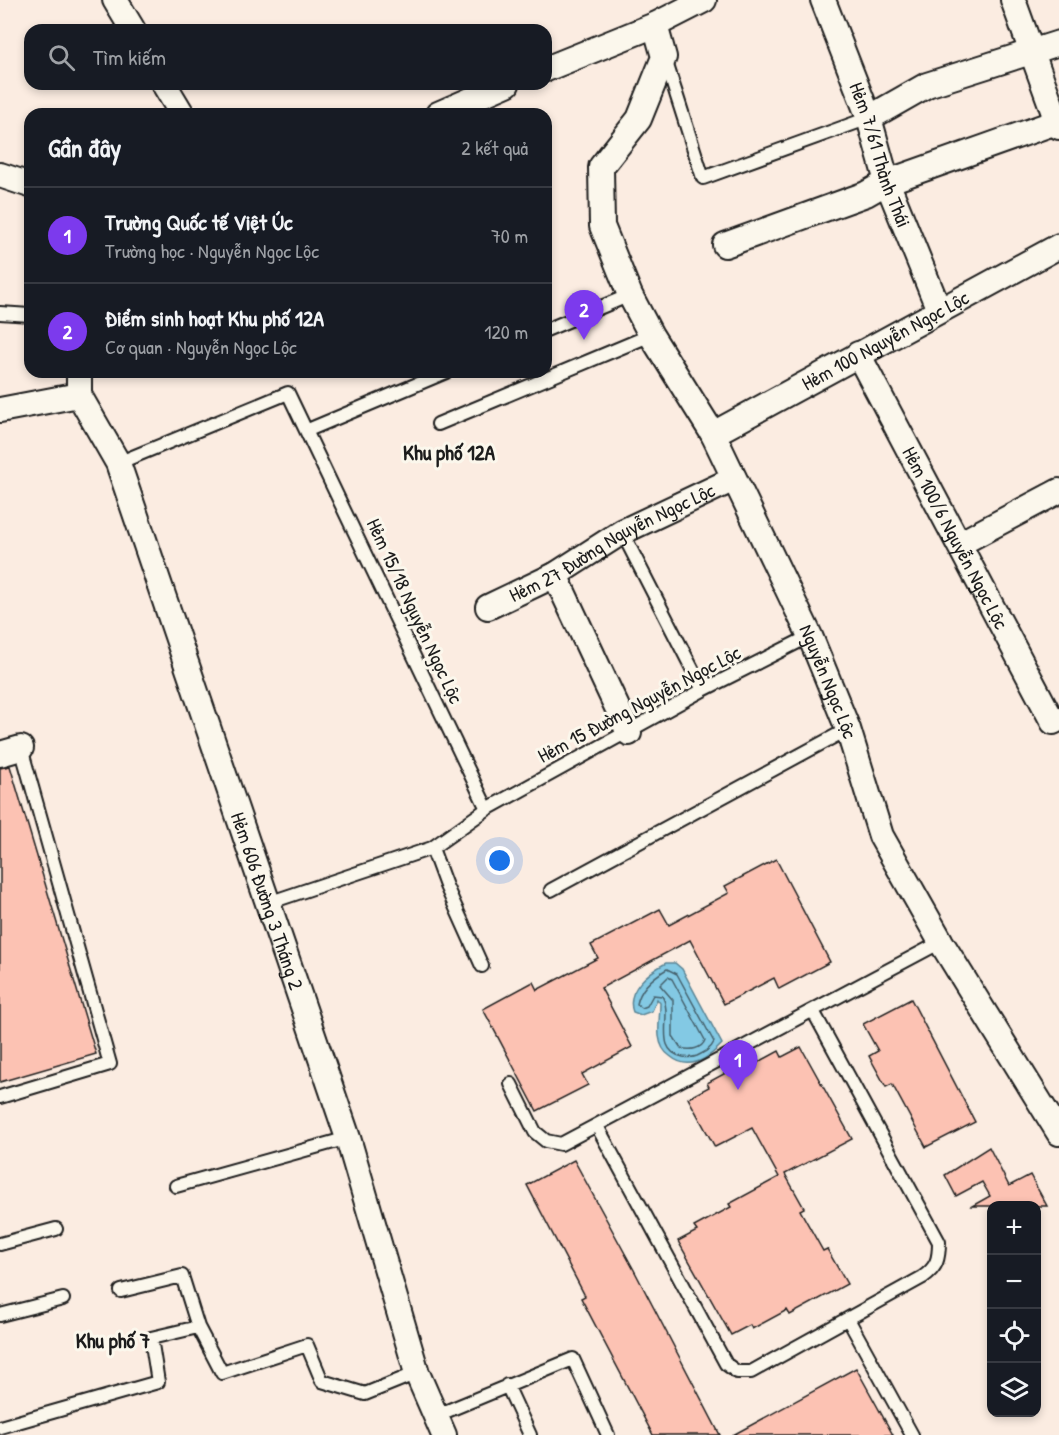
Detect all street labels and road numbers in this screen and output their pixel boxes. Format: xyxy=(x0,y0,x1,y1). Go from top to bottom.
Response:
street label: Hẻm 7/61 Thành Thái xyxy=(843,78,918,231)
street label: Hẻm 100 Nguyễn Ngọc Lộc xyxy=(797,284,973,396)
street label: Hẻm 100/6 Nguyễn Ngọc Lộc xyxy=(896,442,1015,634)
street label: Hẻm 27 Đường Nguyễn Ngọc Lộc xyxy=(505,476,719,608)
street label: Hẻm 15/18 Nguyễn Ngọc Lộc xyxy=(361,514,470,708)
street label: Nguyễn Ngọc Lộc xyxy=(793,620,864,742)
street label: Hẻm 15 Đường Nguyễn Ngọc Lộc xyxy=(533,638,745,769)
street label: Hẻm 606 Đường 3 Tháng 2 xyxy=(225,808,311,994)

